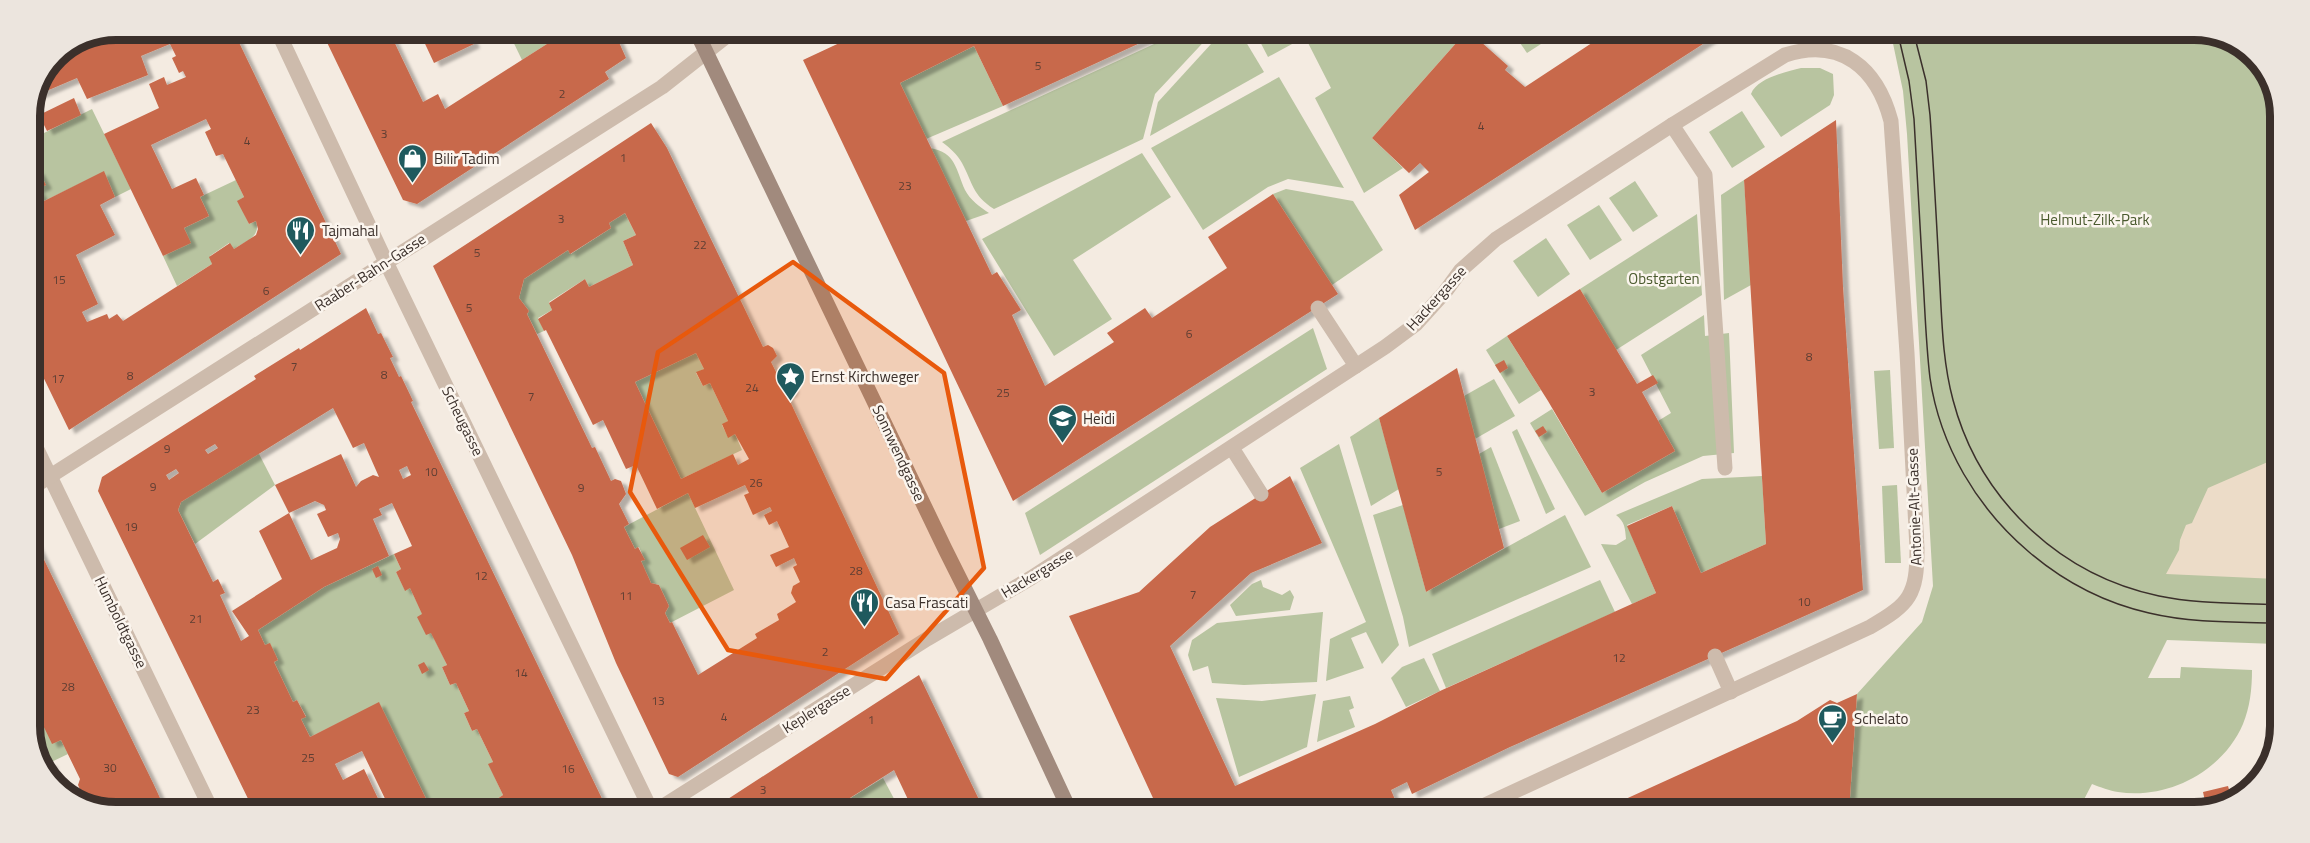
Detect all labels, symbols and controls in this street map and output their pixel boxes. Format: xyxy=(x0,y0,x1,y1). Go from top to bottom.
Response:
house number: 5 xyxy=(1035,56,1042,75)
house number: 2 xyxy=(559,84,565,103)
house number: 4 xyxy=(1478,116,1485,135)
house number: 3 xyxy=(381,124,387,143)
house number: 4 xyxy=(244,131,251,150)
shop icon: Bilir Tadim xyxy=(397,142,429,184)
place label: Bilir Tadim xyxy=(434,147,500,170)
house number: 1 xyxy=(620,148,626,167)
house number: 23 xyxy=(898,176,912,195)
park label: Helmut-Zilk-Park xyxy=(2040,208,2150,231)
house number: 3 xyxy=(558,209,564,228)
restaurant icon: Tajmahal xyxy=(285,214,317,256)
place label: Tajmahal xyxy=(322,219,378,242)
street label: Raaber-Bahn-Gasse xyxy=(310,227,430,317)
house number: 22 xyxy=(693,235,707,254)
house number: 5 xyxy=(474,243,481,262)
street label: Hackergasse xyxy=(1400,260,1472,336)
park label: Obstgarten xyxy=(1628,267,1700,290)
house number: 15 xyxy=(52,270,66,289)
house number: 6 xyxy=(263,281,270,300)
house number: 5 xyxy=(466,298,473,317)
house number: 6 xyxy=(1186,324,1193,343)
house number: 8 xyxy=(1806,347,1813,366)
house number: 7 xyxy=(291,357,297,376)
place icon: Ernst Kirchweger xyxy=(774,360,806,402)
house number: 8 xyxy=(381,365,388,384)
place label: Ernst Kirchweger xyxy=(811,365,919,388)
house number: 8 xyxy=(127,366,134,385)
house number: 17 xyxy=(51,369,65,388)
house number: 24 xyxy=(745,378,759,397)
street label: Scheugasse xyxy=(436,382,490,460)
house number: 3 xyxy=(1589,382,1595,401)
house number: 25 xyxy=(996,383,1010,402)
house number: 7 xyxy=(528,387,534,406)
street label: Sonnwendgasse xyxy=(867,401,931,505)
school or university icon: Heidi xyxy=(1046,402,1078,444)
place label: Heidi xyxy=(1083,407,1115,430)
house number: 9 xyxy=(164,439,171,458)
street label: Antonie-Alt-Gasse xyxy=(1900,448,1928,566)
house number: 10 xyxy=(424,462,438,481)
house number: 5 xyxy=(1436,462,1443,481)
house number: 26 xyxy=(749,473,763,492)
house number: 9 xyxy=(150,477,157,496)
house number: 9 xyxy=(578,478,585,497)
house number: 19 xyxy=(124,517,138,536)
street label: Hackergasse xyxy=(997,542,1077,604)
house number: 28 xyxy=(849,561,863,580)
house number: 12 xyxy=(474,566,488,585)
street label: Humboldtgasse xyxy=(89,572,153,672)
house number: 7 xyxy=(1190,585,1196,604)
house number: 11 xyxy=(619,586,633,605)
restaurant icon: Casa Frascati xyxy=(848,586,880,628)
place label: Casa Frascati xyxy=(885,591,968,614)
house number: 10 xyxy=(1797,592,1811,611)
house number: 21 xyxy=(189,609,203,628)
house number: 2 xyxy=(822,642,828,661)
house number: 12 xyxy=(1612,648,1626,667)
house number: 14 xyxy=(514,663,528,682)
house number: 28 xyxy=(61,677,75,696)
street label: Keplergasse xyxy=(777,679,855,739)
house number: 13 xyxy=(651,691,665,710)
house number: 23 xyxy=(246,700,260,719)
cafe icon: Schelato xyxy=(1817,702,1849,744)
house number: 4 xyxy=(721,707,728,726)
place label: Schelato xyxy=(1854,707,1909,730)
house number: 1 xyxy=(868,710,874,729)
house number: 25 xyxy=(301,748,315,767)
house number: 30 xyxy=(103,758,117,777)
house number: 16 xyxy=(561,759,575,778)
house number: 3 xyxy=(760,780,766,799)

